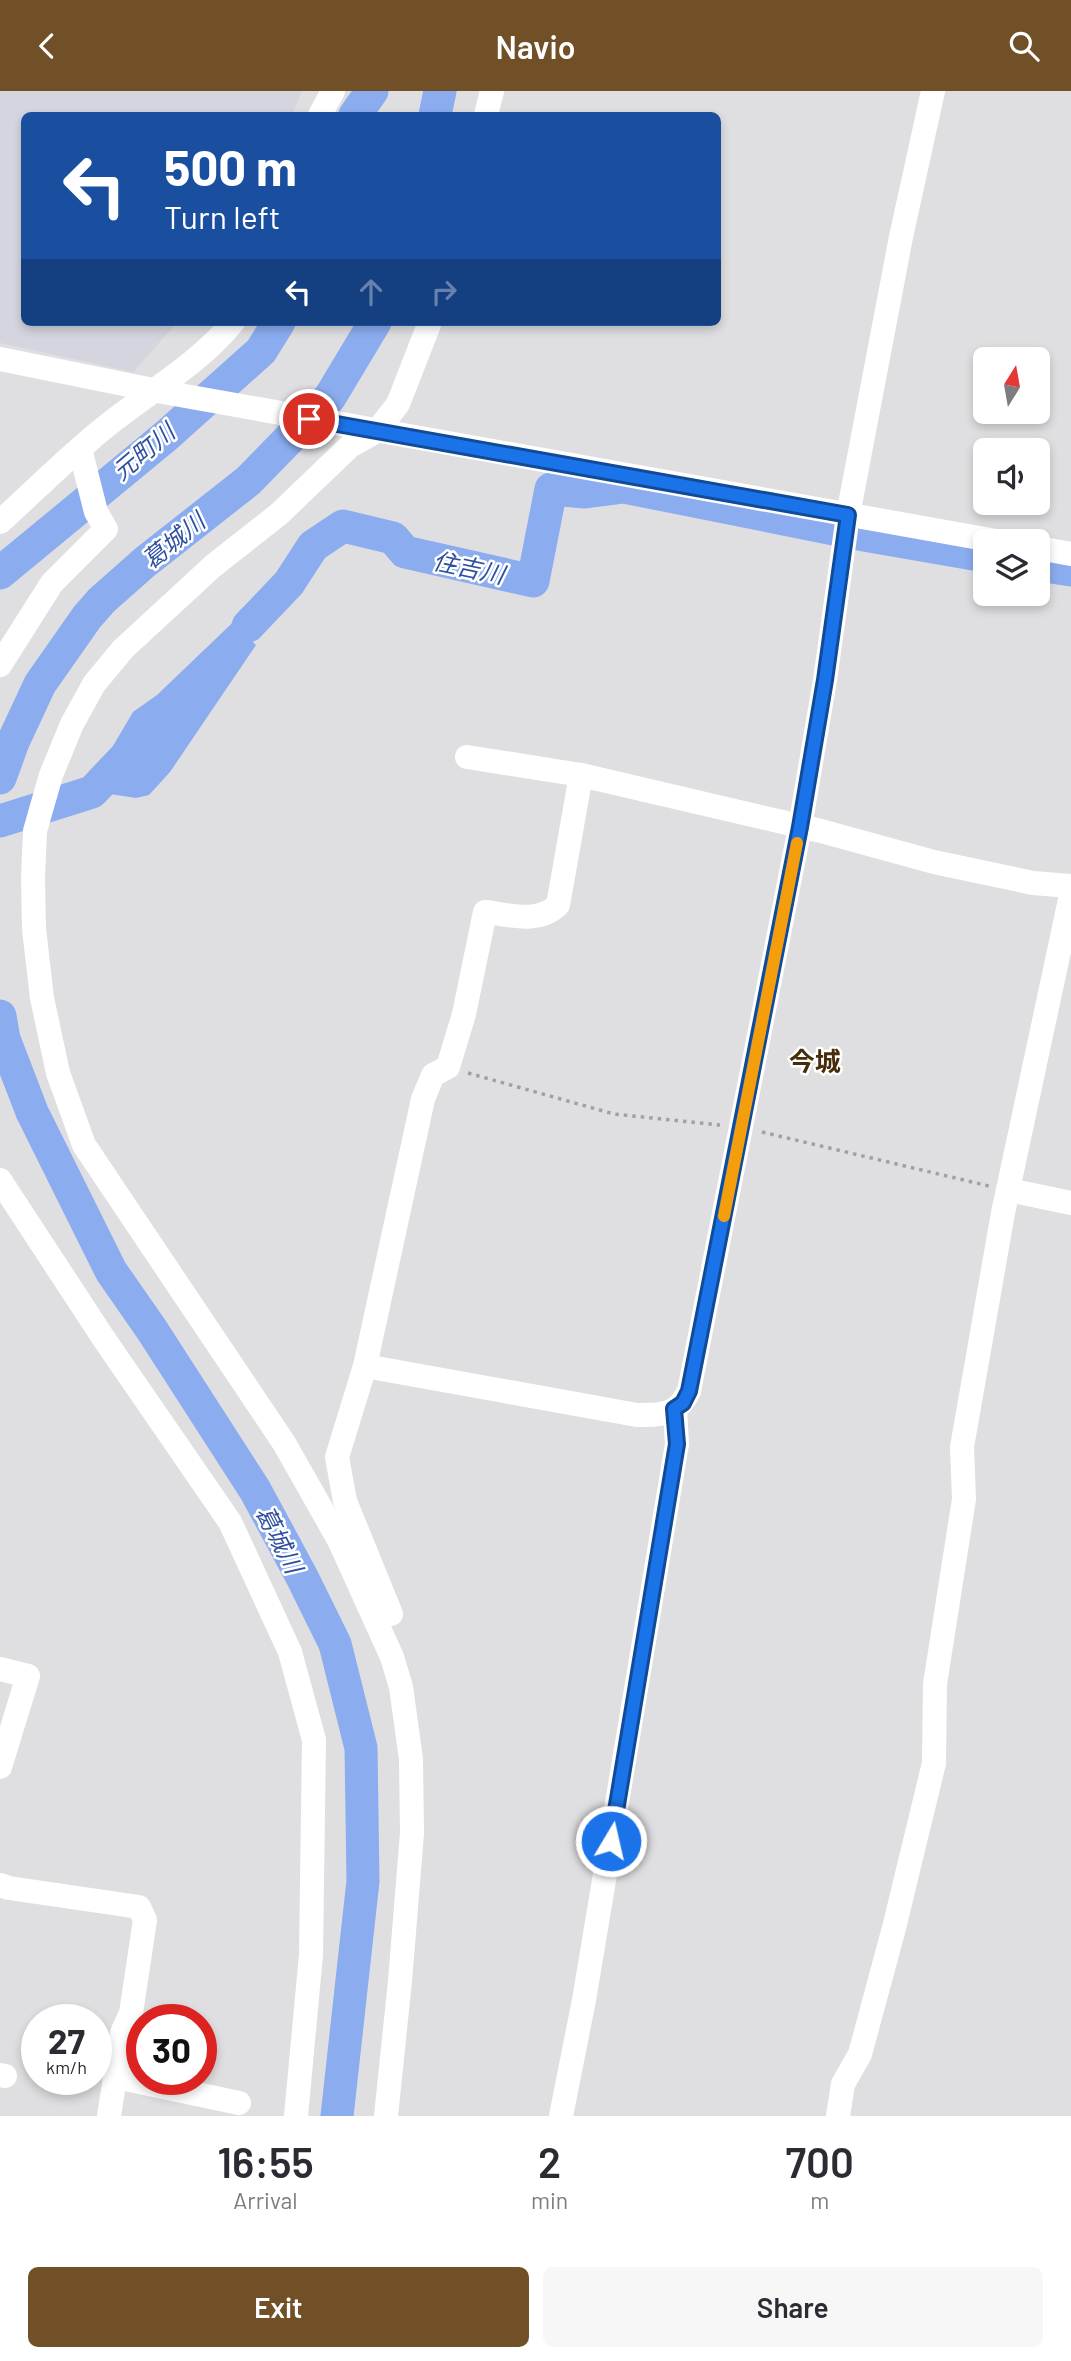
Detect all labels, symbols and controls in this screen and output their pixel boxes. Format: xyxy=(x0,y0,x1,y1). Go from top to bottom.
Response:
icon: back xyxy=(28,27,66,65)
text: Navio xyxy=(496,27,575,65)
icon: search xyxy=(1005,27,1043,65)
text: 500 m xyxy=(164,137,297,196)
icon: left xyxy=(49,140,140,231)
text: Turn left xyxy=(164,197,281,235)
icon: left xyxy=(279,273,317,311)
icon: ahead xyxy=(352,273,390,311)
icon: right xyxy=(425,273,463,311)
north arrow xyxy=(973,347,1050,423)
map controls xyxy=(973,347,1050,606)
pin xyxy=(279,389,339,449)
icon: arrive xyxy=(290,400,328,438)
water label: 元町川 xyxy=(106,415,182,485)
button: sound xyxy=(973,438,1050,515)
water label: 葛城川 xyxy=(136,504,212,574)
button: layers xyxy=(973,529,1050,606)
water label: 住吉川 xyxy=(431,545,510,589)
district label: 今城 xyxy=(789,1045,841,1076)
water label: 葛城川 xyxy=(251,1500,311,1580)
position arrow xyxy=(574,1804,648,1878)
speed limit sign: 30 xyxy=(126,2004,217,2095)
text: 27 xyxy=(48,2019,85,2061)
text: km/h xyxy=(46,2056,87,2078)
text: 16:55 xyxy=(217,2136,314,2186)
text: 2 xyxy=(538,2136,561,2186)
text: 700 xyxy=(786,2136,854,2186)
text: Arrival xyxy=(233,2186,298,2214)
text: min xyxy=(531,2186,568,2214)
text: m xyxy=(810,2186,829,2214)
button: Exit xyxy=(28,2267,529,2347)
button: Share xyxy=(543,2267,1043,2347)

